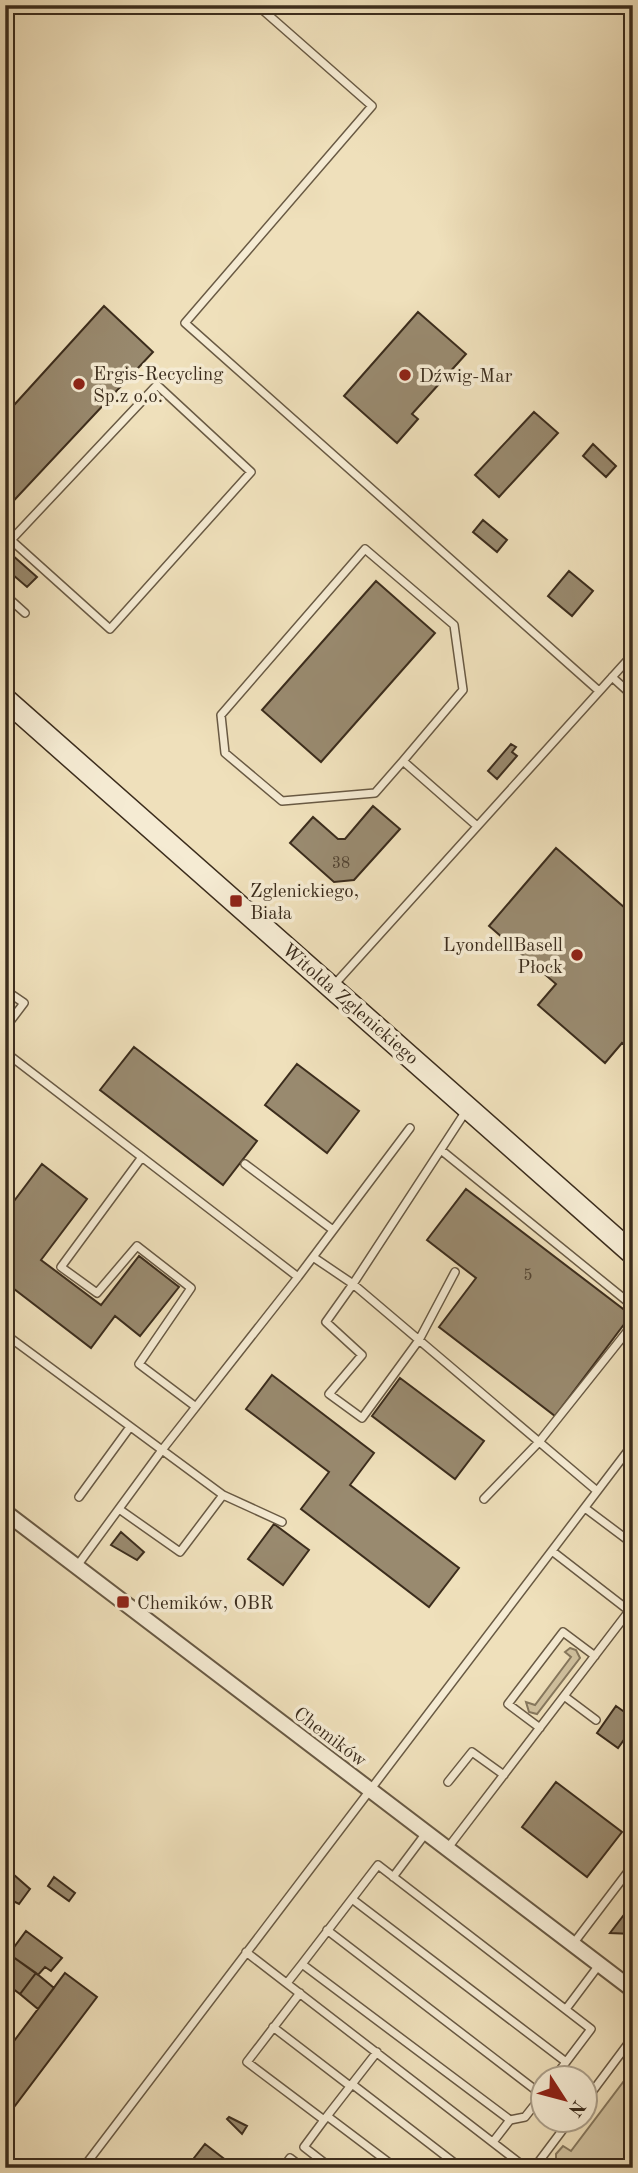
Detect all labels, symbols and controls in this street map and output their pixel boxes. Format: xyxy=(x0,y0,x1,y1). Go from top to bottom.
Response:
place label: Ergis-Recycling Sp.z o.o. xyxy=(93,366,224,407)
marker: Dźwig-Mar xyxy=(397,367,413,383)
place label: Dźwig-Mar xyxy=(419,368,513,387)
marker: Ergis-Recycling Sp.z o.o. xyxy=(71,376,87,392)
house number: 38 xyxy=(332,856,350,872)
place label: Zglenickiego, Biała xyxy=(250,883,359,924)
marker: Zglenickiego, Biała xyxy=(228,893,244,909)
place label: LyondellBasell Płock xyxy=(443,937,563,978)
street label: Witolda Zglenickiego xyxy=(277,941,421,1069)
marker: LyondellBasell Płock xyxy=(569,947,585,963)
house number: 5 xyxy=(523,1268,533,1284)
marker: Chemików, OBR xyxy=(115,1594,131,1610)
place label: Chemików, OBR xyxy=(137,1595,273,1614)
street label: Chemików xyxy=(290,1705,370,1772)
north arrow xyxy=(530,2064,600,2134)
text: N xyxy=(563,2096,588,2119)

